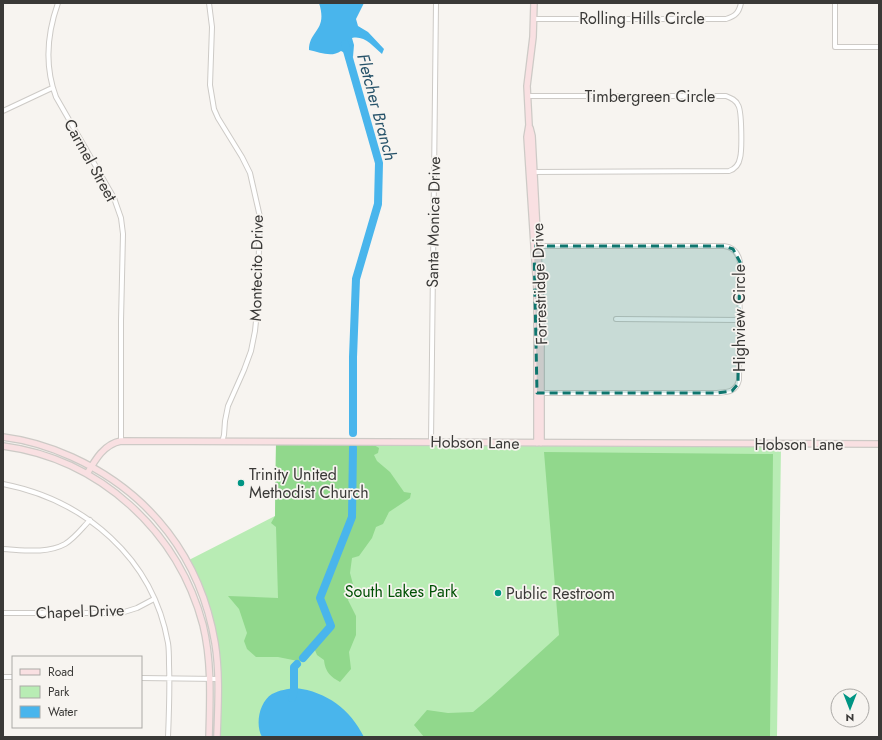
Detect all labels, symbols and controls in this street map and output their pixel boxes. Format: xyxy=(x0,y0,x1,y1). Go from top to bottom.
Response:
street label: Rolling Hills Circle xyxy=(579,7,705,30)
water label: Fletcher Branch xyxy=(351,51,403,163)
street label: Timbergreen Circle xyxy=(585,85,715,108)
street label: Carmel Street xyxy=(58,115,123,206)
street label: Santa Monica Drive xyxy=(421,156,446,288)
street label: Montecito Drive xyxy=(244,214,269,322)
street label: Forrestridge Drive xyxy=(526,223,553,345)
street label: Highview Circle xyxy=(728,264,751,372)
street label: Hobson Lane xyxy=(430,430,520,455)
street label: Hobson Lane xyxy=(754,433,844,456)
place label: Trinity United Methodist Church xyxy=(249,463,369,504)
marker: Trinity United Methodist Church xyxy=(236,478,246,488)
park label: South Lakes Park xyxy=(345,580,458,603)
place label: Public Restroom xyxy=(506,582,615,605)
marker: Public Restroom xyxy=(493,588,503,598)
street label: Chapel Drive xyxy=(35,598,125,625)
legend xyxy=(12,656,142,728)
text: Road xyxy=(48,663,74,681)
text: Park xyxy=(48,683,70,701)
north arrow xyxy=(830,688,870,728)
text: Water xyxy=(48,703,79,721)
text: N xyxy=(846,710,854,726)

